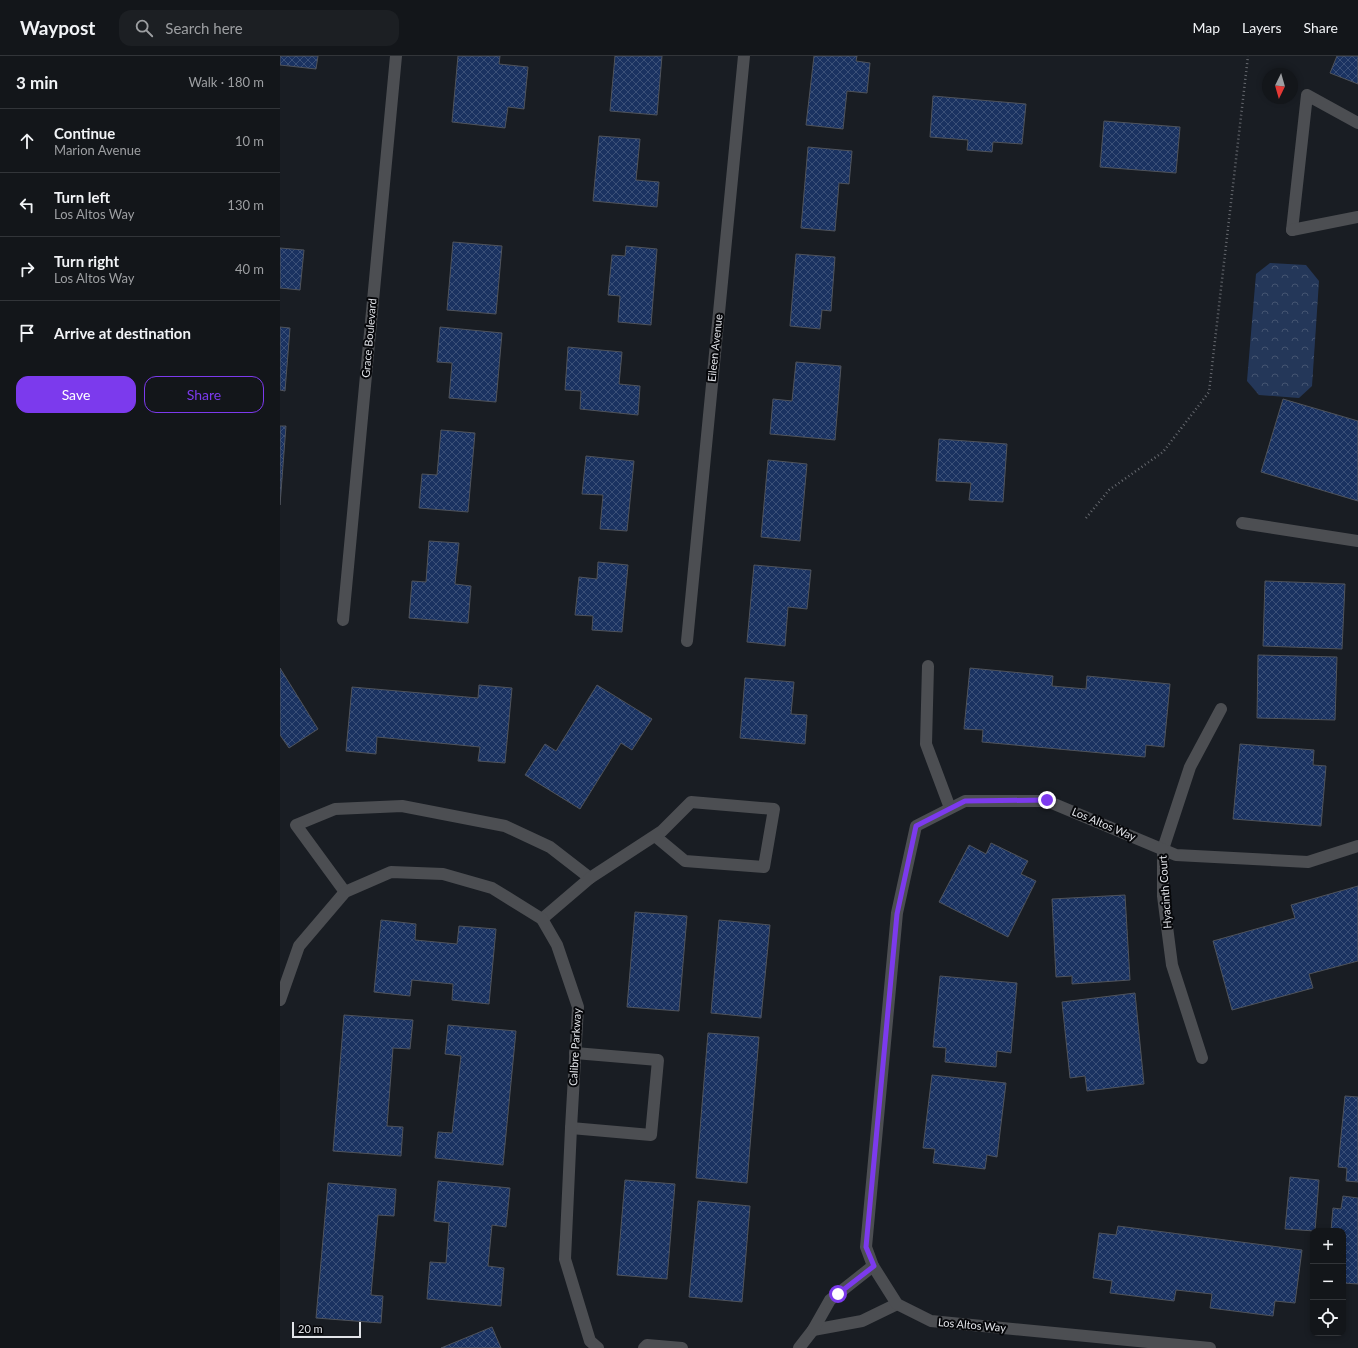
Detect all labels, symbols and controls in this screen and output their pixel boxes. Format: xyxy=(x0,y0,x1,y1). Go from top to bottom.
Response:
search box xyxy=(119,10,399,46)
text: Waypost xyxy=(20,16,95,39)
icon: search xyxy=(133,17,155,39)
text: Search here xyxy=(165,19,243,37)
text: Map xyxy=(1192,19,1220,36)
text: Layers xyxy=(1242,19,1282,36)
text: Share xyxy=(1304,19,1338,36)
north arrow xyxy=(1262,68,1298,104)
text: 3 min xyxy=(16,72,58,93)
text: Walk · 180 m xyxy=(188,74,264,90)
text: Continue xyxy=(54,124,115,142)
icon: ahead xyxy=(16,130,38,152)
text: 10 m xyxy=(235,133,264,149)
text: Marion Avenue xyxy=(54,142,141,158)
text: Turn left xyxy=(54,188,110,206)
icon: left xyxy=(16,194,38,216)
text: 130 m xyxy=(227,197,264,213)
text: Los Altos Way xyxy=(54,206,134,222)
text: Turn right xyxy=(54,252,119,270)
icon: right xyxy=(16,258,38,280)
text: 40 m xyxy=(235,261,264,277)
text: Los Altos Way xyxy=(54,270,134,286)
street label: Grace Boulevard xyxy=(359,298,378,378)
street label: Eileen Avenue xyxy=(704,313,725,383)
icon: arrive xyxy=(16,322,38,344)
text: Arrive at destination xyxy=(54,324,191,342)
button: Save xyxy=(16,376,136,413)
button: Share xyxy=(144,376,264,413)
route end xyxy=(1038,791,1056,809)
street label: Los Altos Way xyxy=(1070,804,1138,843)
street label: Hyacinth Court xyxy=(1155,855,1174,929)
street label: Calibre Parkway xyxy=(566,1008,583,1086)
map controls xyxy=(1310,1228,1346,1336)
button: + xyxy=(1310,1228,1346,1264)
button: − xyxy=(1310,1264,1346,1300)
route start xyxy=(829,1285,847,1303)
button: locate xyxy=(1310,1300,1346,1336)
street label: Los Altos Way xyxy=(938,1315,1007,1334)
scale bar xyxy=(292,1320,361,1339)
text: 20 m xyxy=(298,1322,323,1335)

